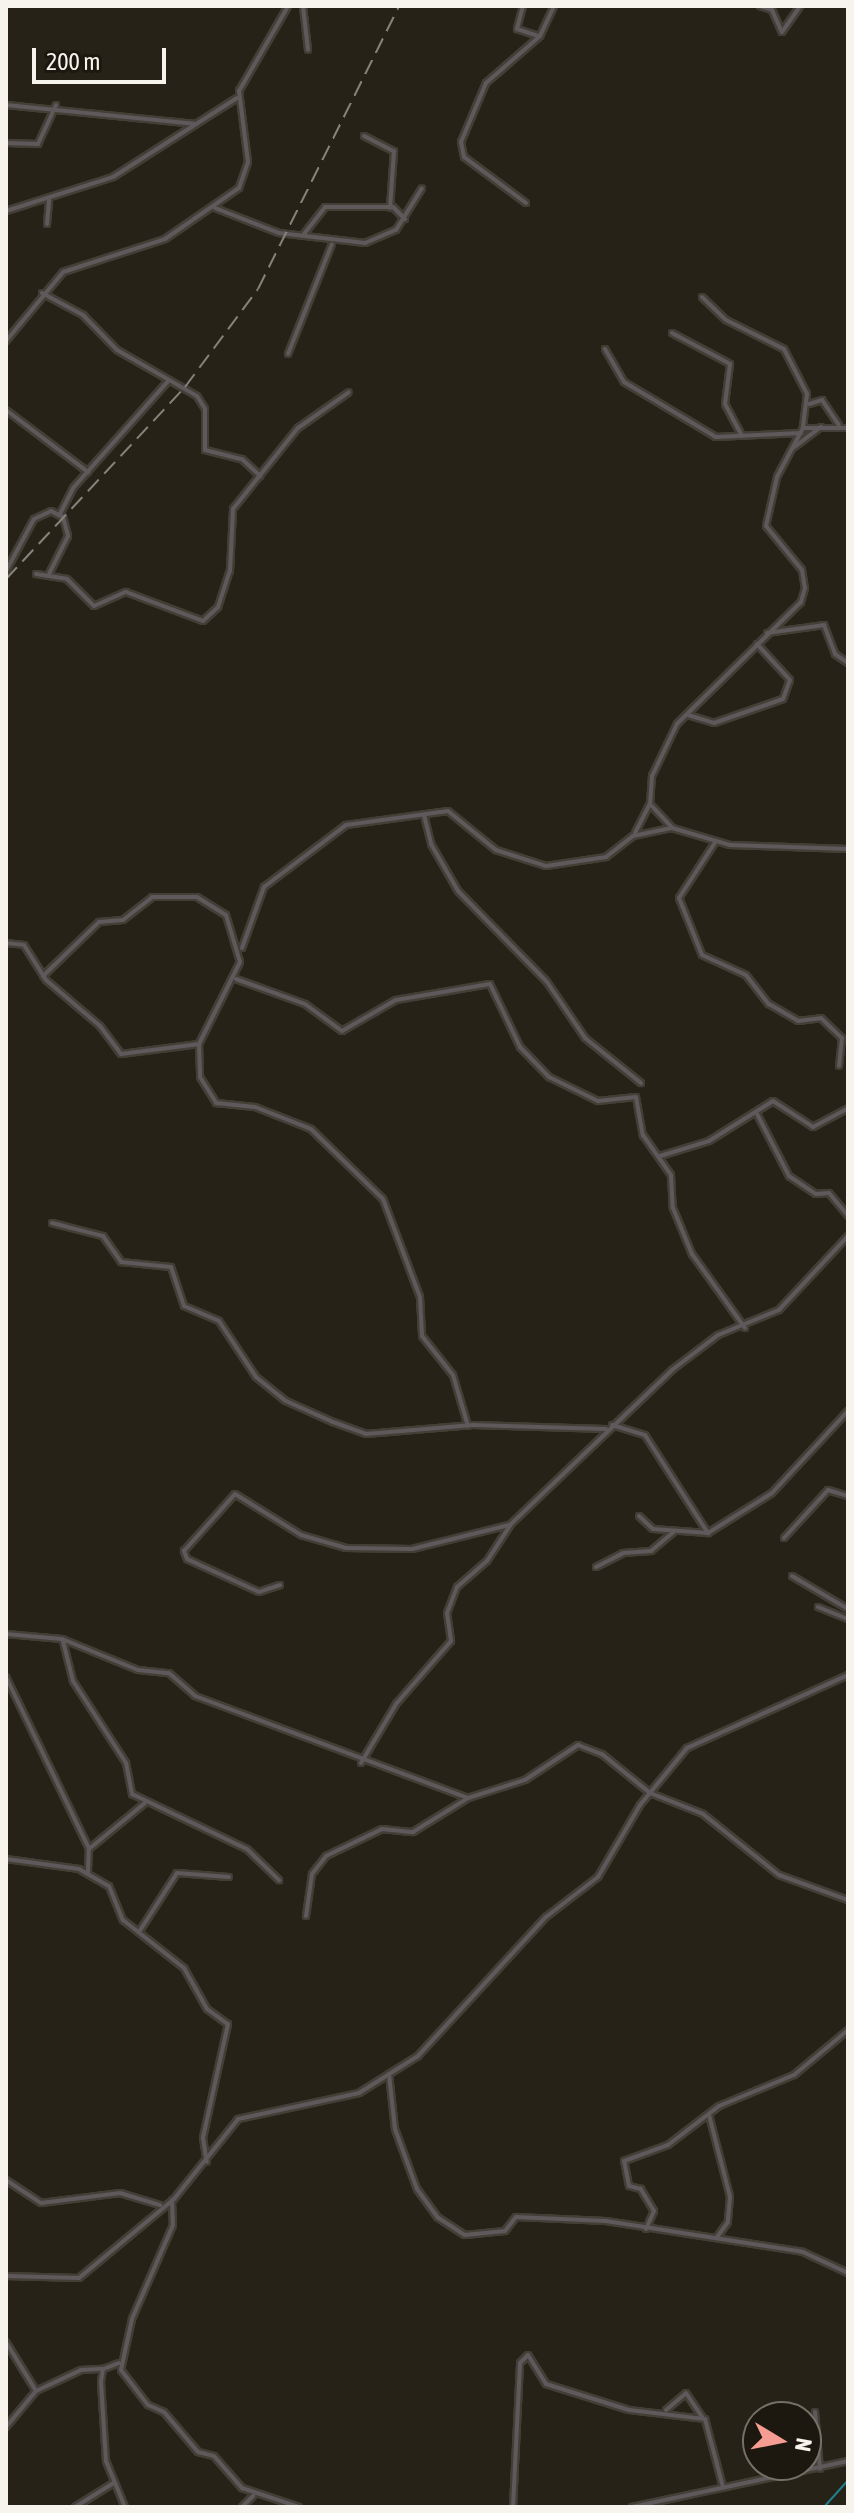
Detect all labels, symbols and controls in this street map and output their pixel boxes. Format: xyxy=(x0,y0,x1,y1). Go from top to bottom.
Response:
scale bar xyxy=(36,32,170,82)
text: 200 m xyxy=(46,48,100,75)
north arrow xyxy=(742,2401,822,2481)
text: N xyxy=(790,2436,818,2453)

